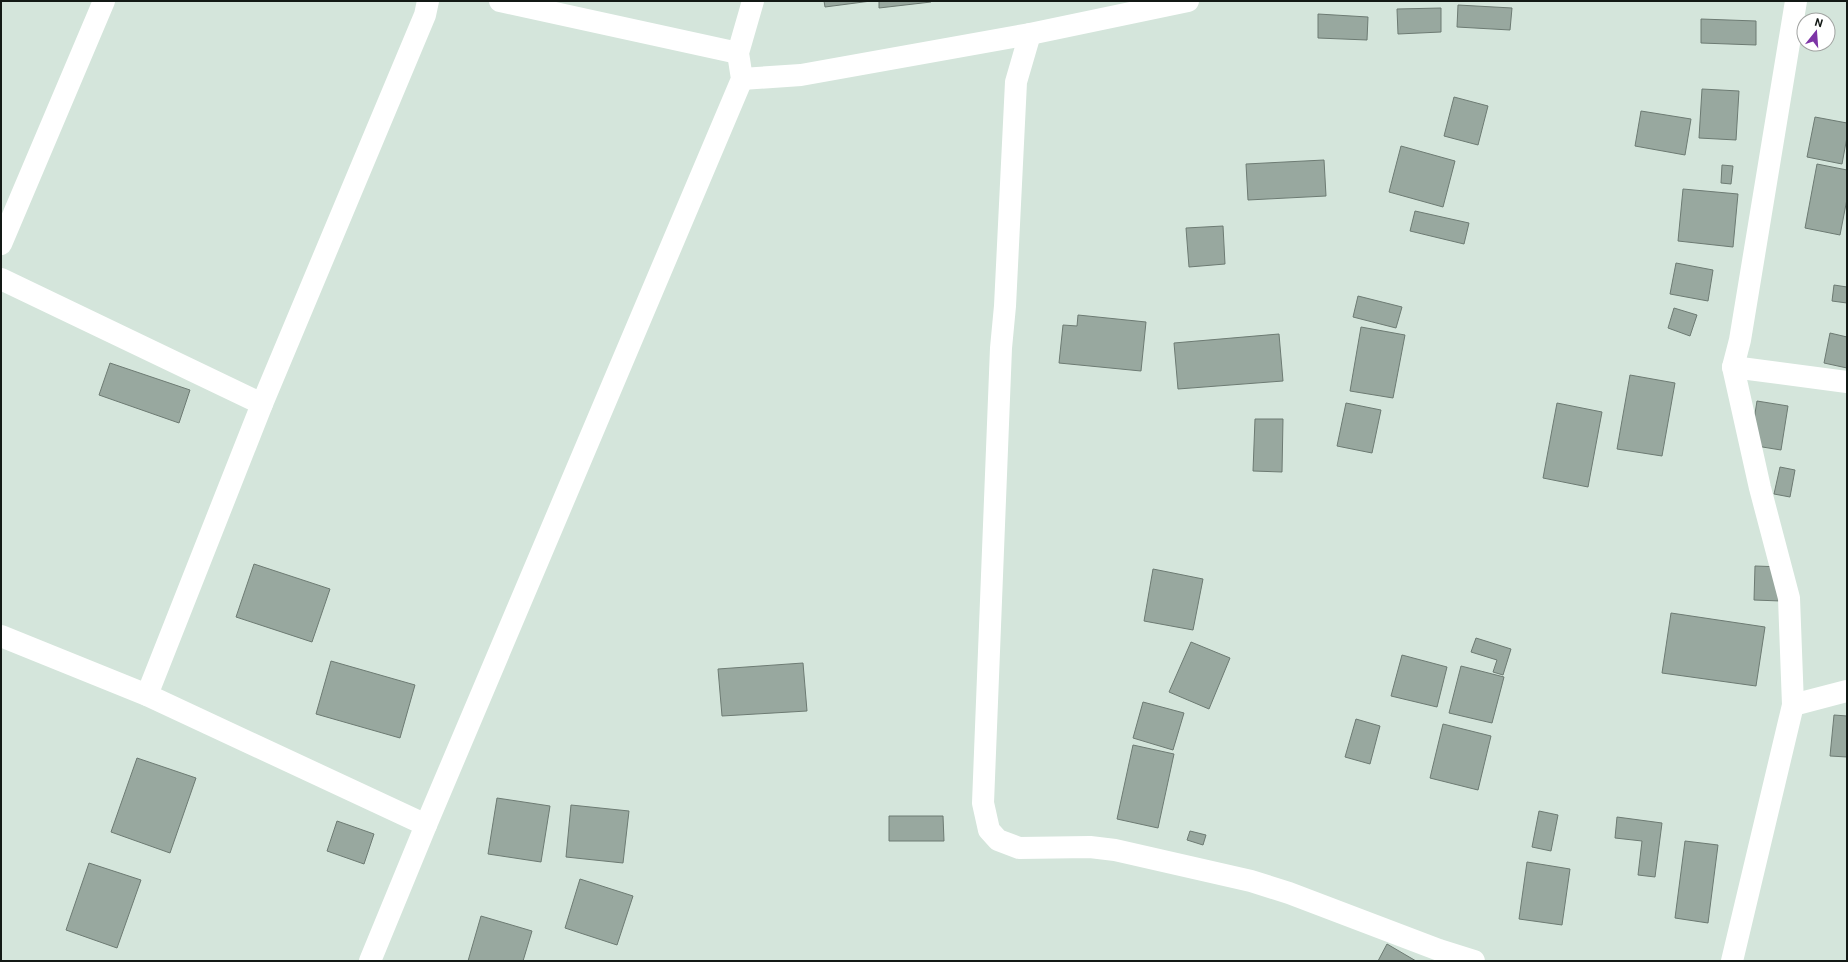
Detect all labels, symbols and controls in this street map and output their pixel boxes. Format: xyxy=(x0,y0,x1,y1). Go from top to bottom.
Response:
north arrow xyxy=(1796,12,1836,52)
text: N xyxy=(1813,16,1825,30)

